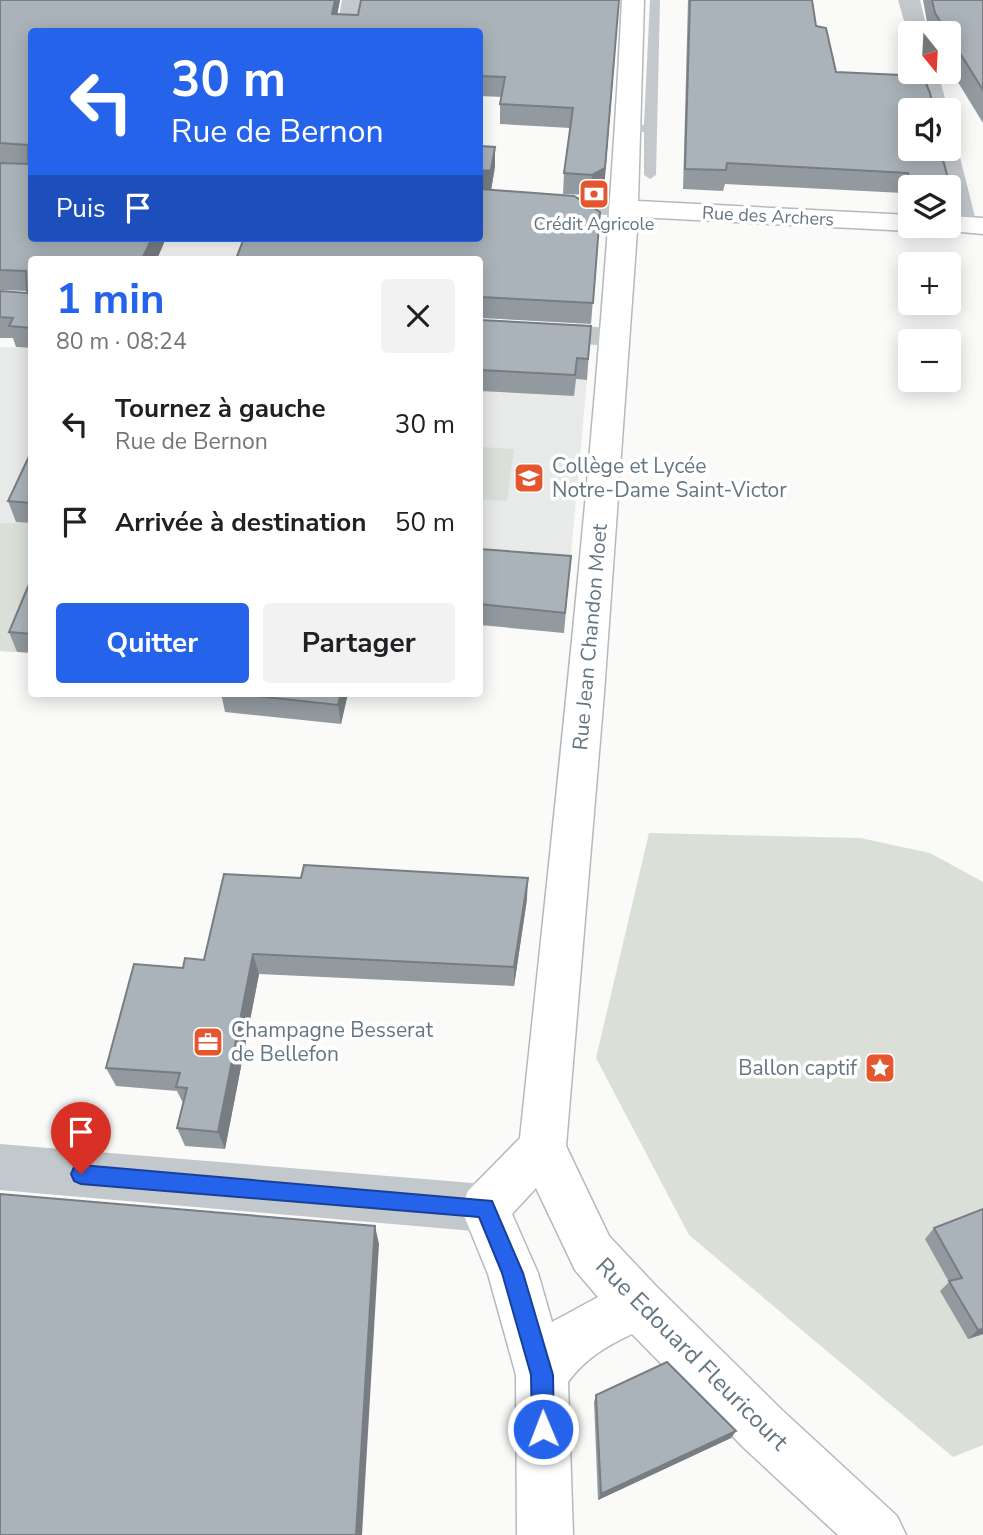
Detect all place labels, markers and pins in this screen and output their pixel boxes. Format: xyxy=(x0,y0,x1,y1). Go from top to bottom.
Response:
bank icon: Crédit Agricole xyxy=(577,177,611,211)
place label: Crédit Agricole xyxy=(534,212,654,236)
place label: Collège et Lycée Notre-Dame Saint-Victor xyxy=(552,452,787,504)
school or university icon: Collège et Lycée Notre-Dame Saint-Victor xyxy=(512,461,546,495)
place label: Champagne Besserat de Bellefon xyxy=(231,1016,434,1068)
office icon: Champagne Besserat de Bellefon xyxy=(191,1025,225,1059)
place icon: Ballon captif xyxy=(863,1051,897,1085)
place label: Ballon captif xyxy=(738,1054,858,1082)
pin xyxy=(51,1102,111,1174)

